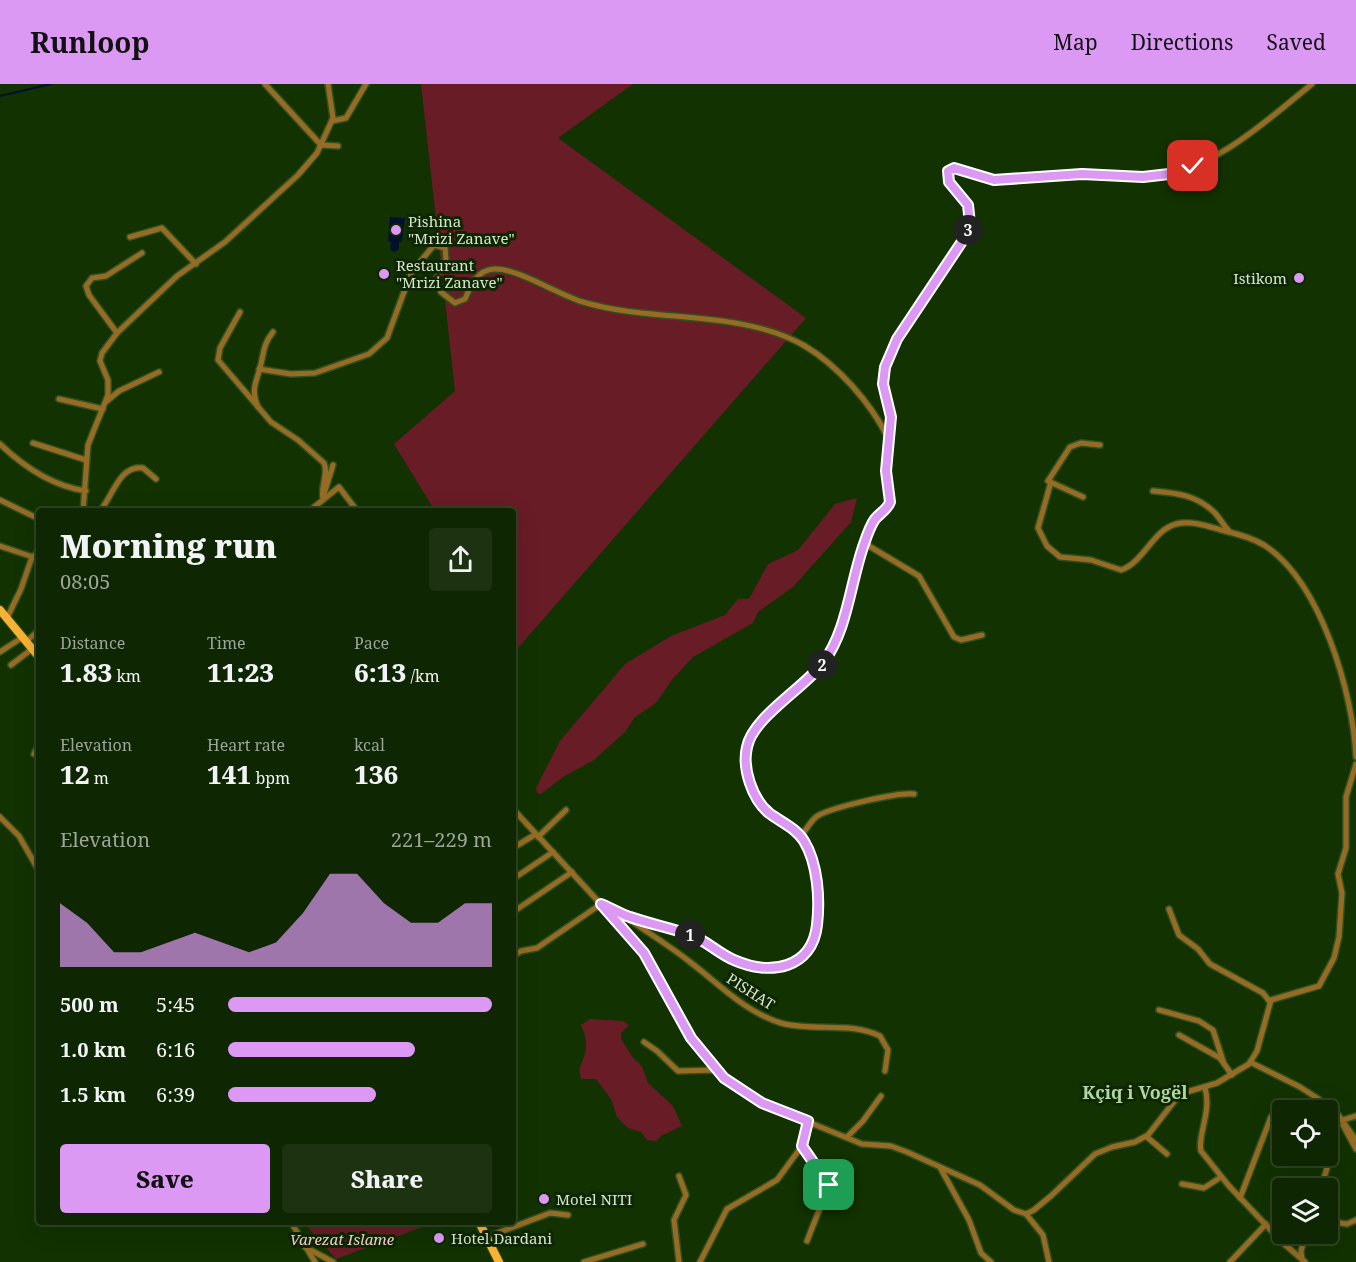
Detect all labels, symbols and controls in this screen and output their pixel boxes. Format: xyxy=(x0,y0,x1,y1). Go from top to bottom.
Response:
text: Runloop xyxy=(30,23,150,61)
text: Map xyxy=(1053,28,1098,56)
text: Directions xyxy=(1131,28,1233,56)
text: Saved xyxy=(1266,28,1326,56)
pin xyxy=(1167,140,1218,191)
icon: check xyxy=(1176,149,1209,182)
place label: Pishina "Mrizi Zanave" xyxy=(408,211,515,248)
pin: 3 xyxy=(953,215,983,245)
text: 3 xyxy=(963,219,973,241)
marker: Pishina "Mrizi Zanave" xyxy=(389,223,403,237)
place label: Restaurant "Mrizi Zanave" xyxy=(396,255,503,292)
marker: Restaurant "Mrizi Zanave" xyxy=(377,267,391,281)
place label: Istikom xyxy=(1233,268,1287,288)
marker: Istikom xyxy=(1292,271,1306,285)
text: Morning run xyxy=(60,523,277,568)
button: share xyxy=(429,528,492,591)
text: 08:05 xyxy=(60,568,110,595)
text: Distance xyxy=(60,632,125,654)
text: Time xyxy=(207,632,246,654)
text: Pace xyxy=(354,632,389,654)
pin: 2 xyxy=(807,650,837,680)
text: 1.83 xyxy=(60,654,112,690)
text: 11:23 xyxy=(207,654,274,690)
text: 6:13 xyxy=(354,654,406,690)
text: 2 xyxy=(817,654,827,676)
text: km xyxy=(112,665,141,687)
text: /km xyxy=(406,665,440,687)
text: Elevation xyxy=(60,734,132,756)
text: Heart rate xyxy=(207,734,285,756)
text: kcal xyxy=(354,734,385,756)
text: 12 xyxy=(60,756,89,792)
text: 141 xyxy=(207,756,251,792)
text: 136 xyxy=(354,756,398,792)
text: m xyxy=(89,767,109,789)
text: bpm xyxy=(251,767,290,789)
text: Elevation xyxy=(60,826,150,853)
text: 221–229 m xyxy=(391,826,492,853)
pin: 1 xyxy=(675,920,705,950)
text: 1 xyxy=(685,924,695,946)
street label: PISHAT xyxy=(723,968,779,1014)
text: 500 m xyxy=(60,991,119,1018)
text: 5:45 xyxy=(156,991,195,1018)
text: 1.0 km xyxy=(60,1036,126,1063)
text: 6:16 xyxy=(156,1036,195,1063)
district label: Kçiq i Vogël xyxy=(1082,1080,1188,1104)
text: 1.5 km xyxy=(60,1081,126,1108)
text: 6:39 xyxy=(156,1081,195,1108)
map controls xyxy=(1272,1100,1338,1244)
button: locate xyxy=(1272,1100,1338,1166)
button: Save xyxy=(60,1144,270,1213)
button: Share xyxy=(282,1144,492,1213)
pin xyxy=(803,1159,854,1210)
icon: arrive xyxy=(812,1168,845,1201)
button: layers xyxy=(1272,1178,1338,1244)
place label: Motel NITI xyxy=(556,1189,632,1209)
marker: Motel NITI xyxy=(537,1192,551,1206)
place label: Hotel Dardani xyxy=(451,1228,552,1248)
park label: Varezat Islame xyxy=(290,1229,395,1249)
marker: Hotel Dardani xyxy=(432,1231,446,1245)

